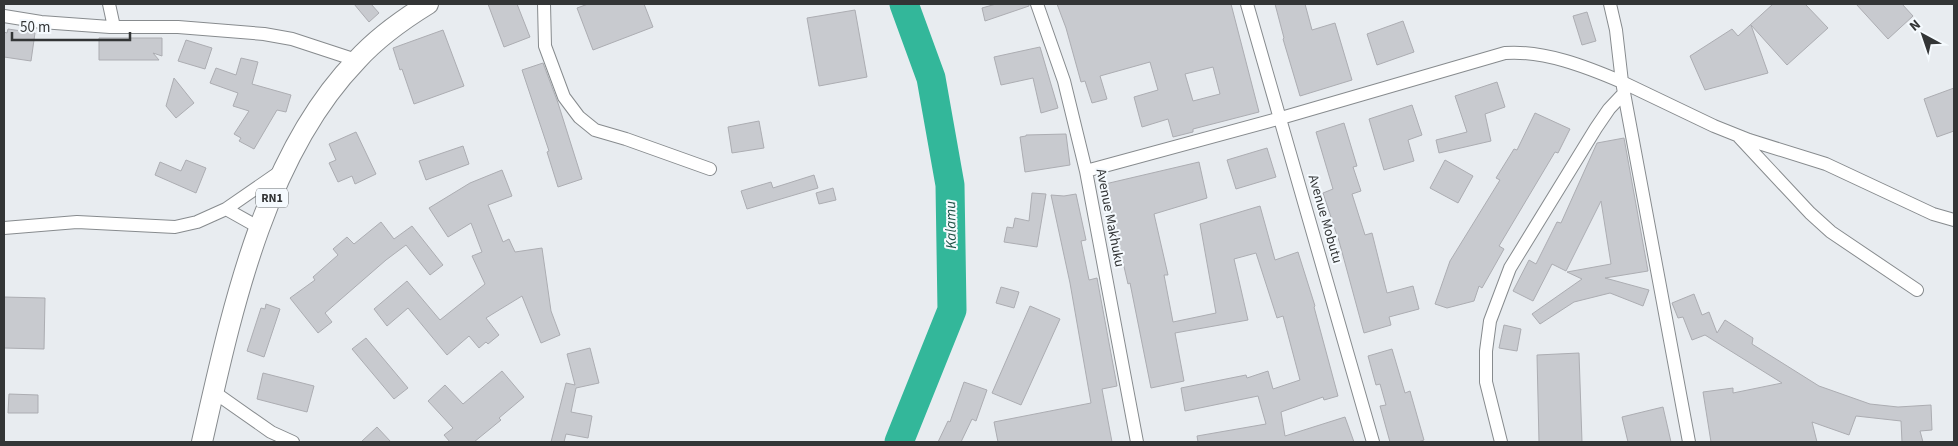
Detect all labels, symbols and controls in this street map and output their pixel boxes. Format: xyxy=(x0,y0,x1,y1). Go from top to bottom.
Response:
scale bar xyxy=(12,10,130,42)
north arrow xyxy=(1898,10,1948,60)
text: N xyxy=(1905,15,1925,36)
text: 50 m xyxy=(20,17,50,38)
street label: Avenue Makhuku xyxy=(1091,167,1129,269)
street label: Avenue Mobutu xyxy=(1303,172,1347,266)
road number: RN1 xyxy=(256,188,288,208)
water label: Kalamu xyxy=(940,201,962,249)

